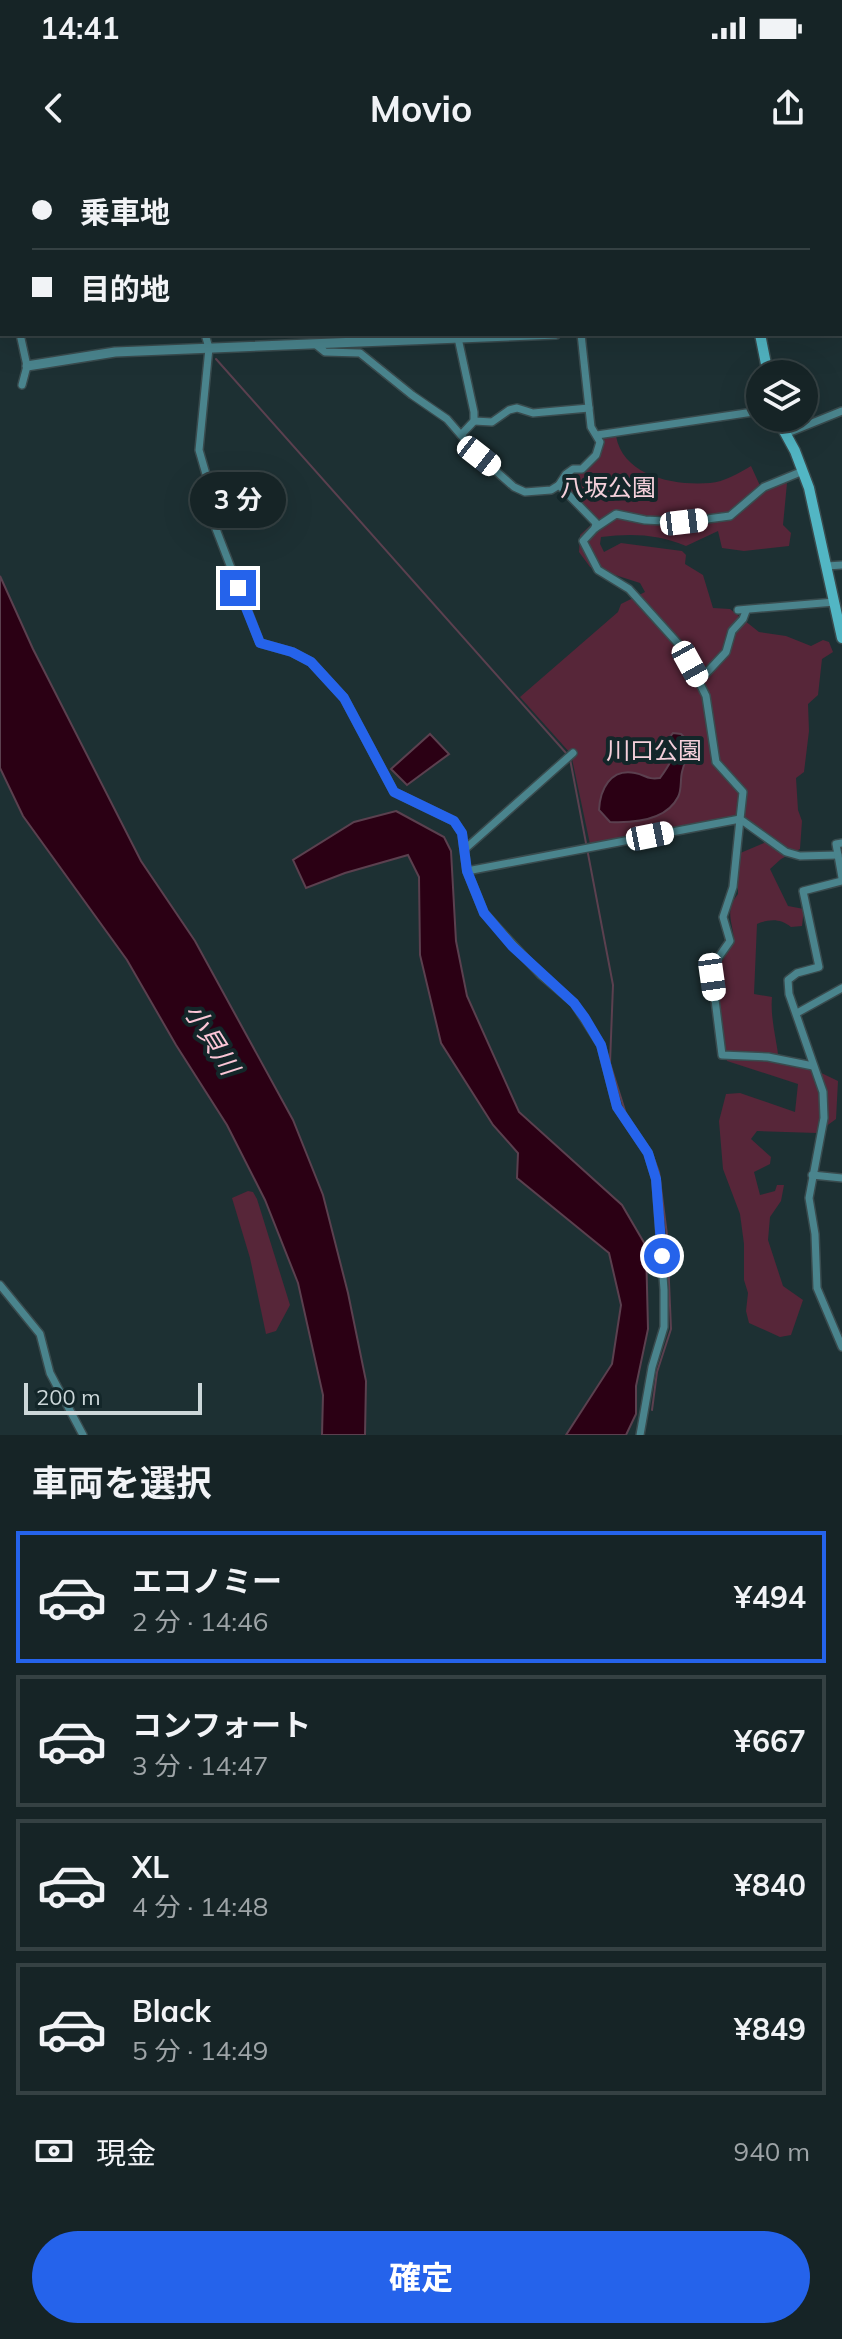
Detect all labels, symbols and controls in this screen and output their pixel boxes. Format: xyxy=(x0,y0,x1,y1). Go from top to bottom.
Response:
text: 14:41 xyxy=(40,9,119,47)
icon: back xyxy=(32,86,76,130)
text: Movio xyxy=(370,86,472,131)
icon: share xyxy=(766,86,810,130)
text: 乗車地 xyxy=(80,193,170,231)
text: 目的地 xyxy=(80,270,170,308)
map controls xyxy=(746,360,818,432)
button: layers xyxy=(746,360,818,432)
car xyxy=(453,432,505,480)
callout: 3 分 xyxy=(190,472,286,528)
park label: 八坂公園 xyxy=(560,472,656,502)
text: 3 分 xyxy=(214,483,262,516)
car xyxy=(659,507,709,537)
route end xyxy=(220,570,256,606)
car xyxy=(668,637,712,691)
park label: 川口公園 xyxy=(606,735,702,765)
car xyxy=(624,820,676,852)
car xyxy=(697,952,727,1002)
water label: 小貝川 xyxy=(177,997,248,1083)
route start xyxy=(644,1238,680,1274)
scale bar xyxy=(24,1379,202,1415)
text: 200 m xyxy=(36,1383,101,1411)
text: 車両を選択 xyxy=(32,1460,212,1505)
icon: car xyxy=(36,1561,108,1633)
text: エコノミー xyxy=(132,1562,282,1600)
text: ¥494 xyxy=(734,1578,806,1616)
text: 2 分 · 14:46 xyxy=(132,1605,268,1638)
icon: car xyxy=(36,1705,108,1777)
text: コンフォート xyxy=(132,1706,311,1744)
text: ¥667 xyxy=(734,1722,806,1760)
text: 3 分 · 14:47 xyxy=(132,1749,268,1782)
text: XL xyxy=(132,1848,169,1886)
icon: car xyxy=(36,1849,108,1921)
text: ¥840 xyxy=(734,1866,806,1904)
text: 4 分 · 14:48 xyxy=(132,1890,268,1923)
text: Black xyxy=(132,1992,211,2030)
icon: car xyxy=(36,1993,108,2065)
text: ¥849 xyxy=(734,2010,806,2048)
text: 5 分 · 14:49 xyxy=(132,2034,268,2067)
icon: cash xyxy=(32,2129,76,2173)
text: 現金 xyxy=(96,2134,156,2172)
text: 940 m xyxy=(734,2135,810,2168)
button: 確定 xyxy=(32,2231,810,2323)

